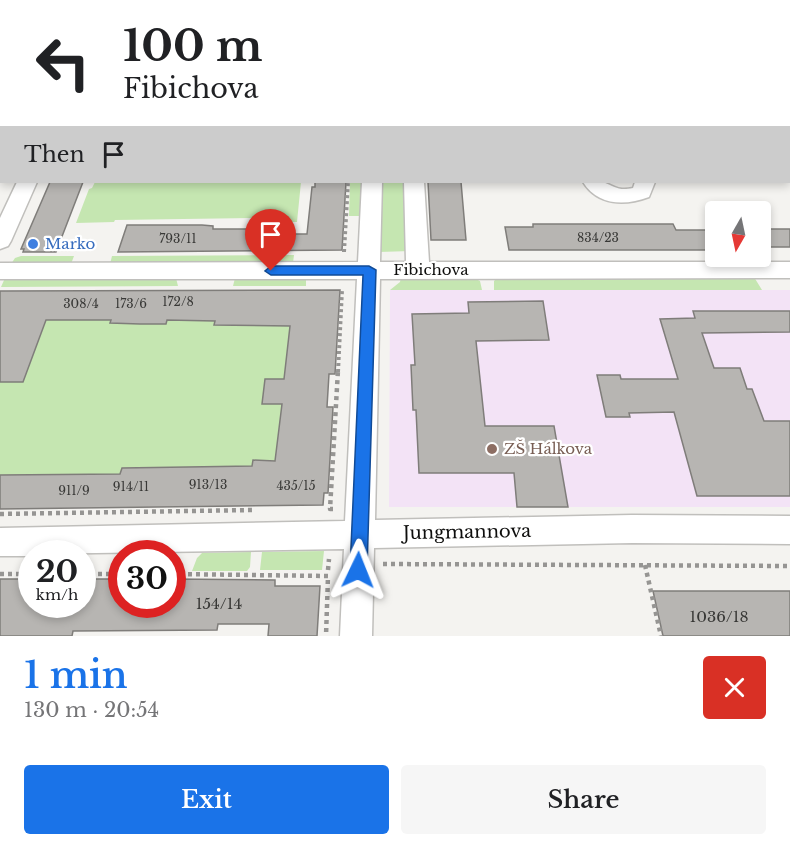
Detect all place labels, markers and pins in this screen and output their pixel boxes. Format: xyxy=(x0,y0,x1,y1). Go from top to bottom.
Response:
pin xyxy=(245,209,296,271)
place label: Marko xyxy=(45,234,96,253)
marker: Marko xyxy=(26,237,40,251)
place label: ZŠ Hálkova xyxy=(504,439,593,458)
marker: ZŠ Hálkova xyxy=(485,442,499,456)

